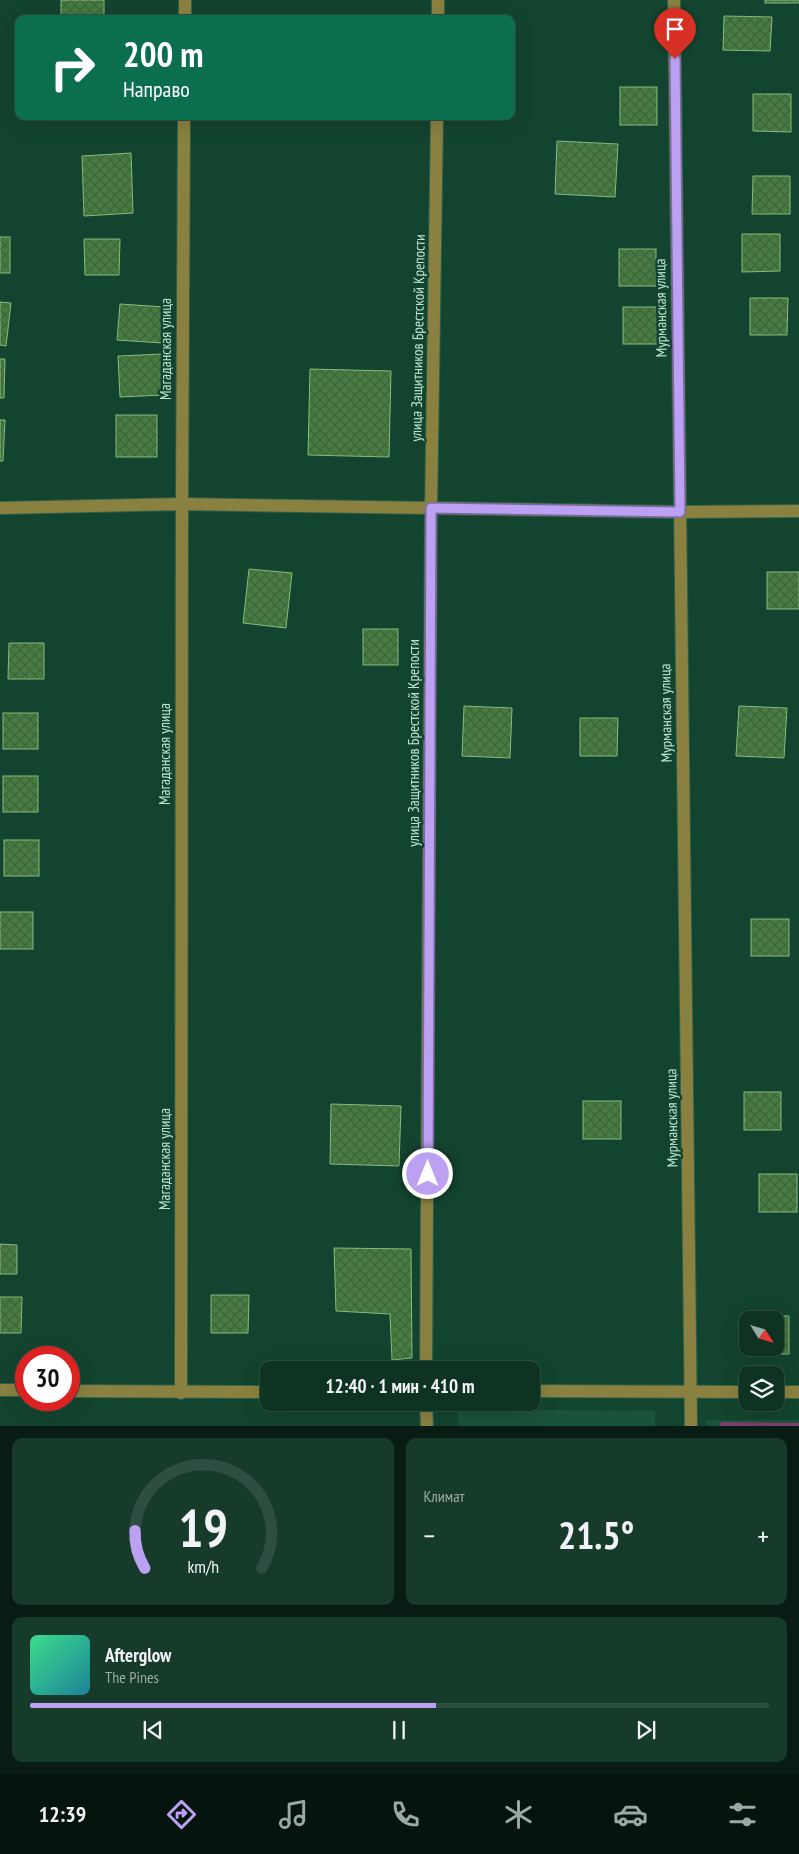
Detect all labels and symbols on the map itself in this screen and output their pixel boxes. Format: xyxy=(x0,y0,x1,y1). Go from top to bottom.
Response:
pin xyxy=(654,8,696,59)
street label: улица Защитников Брестской Крепости xyxy=(406,234,429,442)
street label: Мурманская улица xyxy=(650,258,671,358)
street label: Магаданская улица xyxy=(156,298,175,400)
street label: улица Защитников Брестской Крепости xyxy=(404,639,423,847)
street label: Мурманская улица xyxy=(655,663,676,763)
street label: Магаданская улица xyxy=(155,703,174,805)
street label: Мурманская улица xyxy=(661,1068,682,1168)
street label: Магаданская улица xyxy=(155,1108,174,1210)
position arrow xyxy=(401,1147,453,1199)
north arrow xyxy=(739,1311,784,1356)
speed limit sign: 30 xyxy=(15,1346,80,1411)

